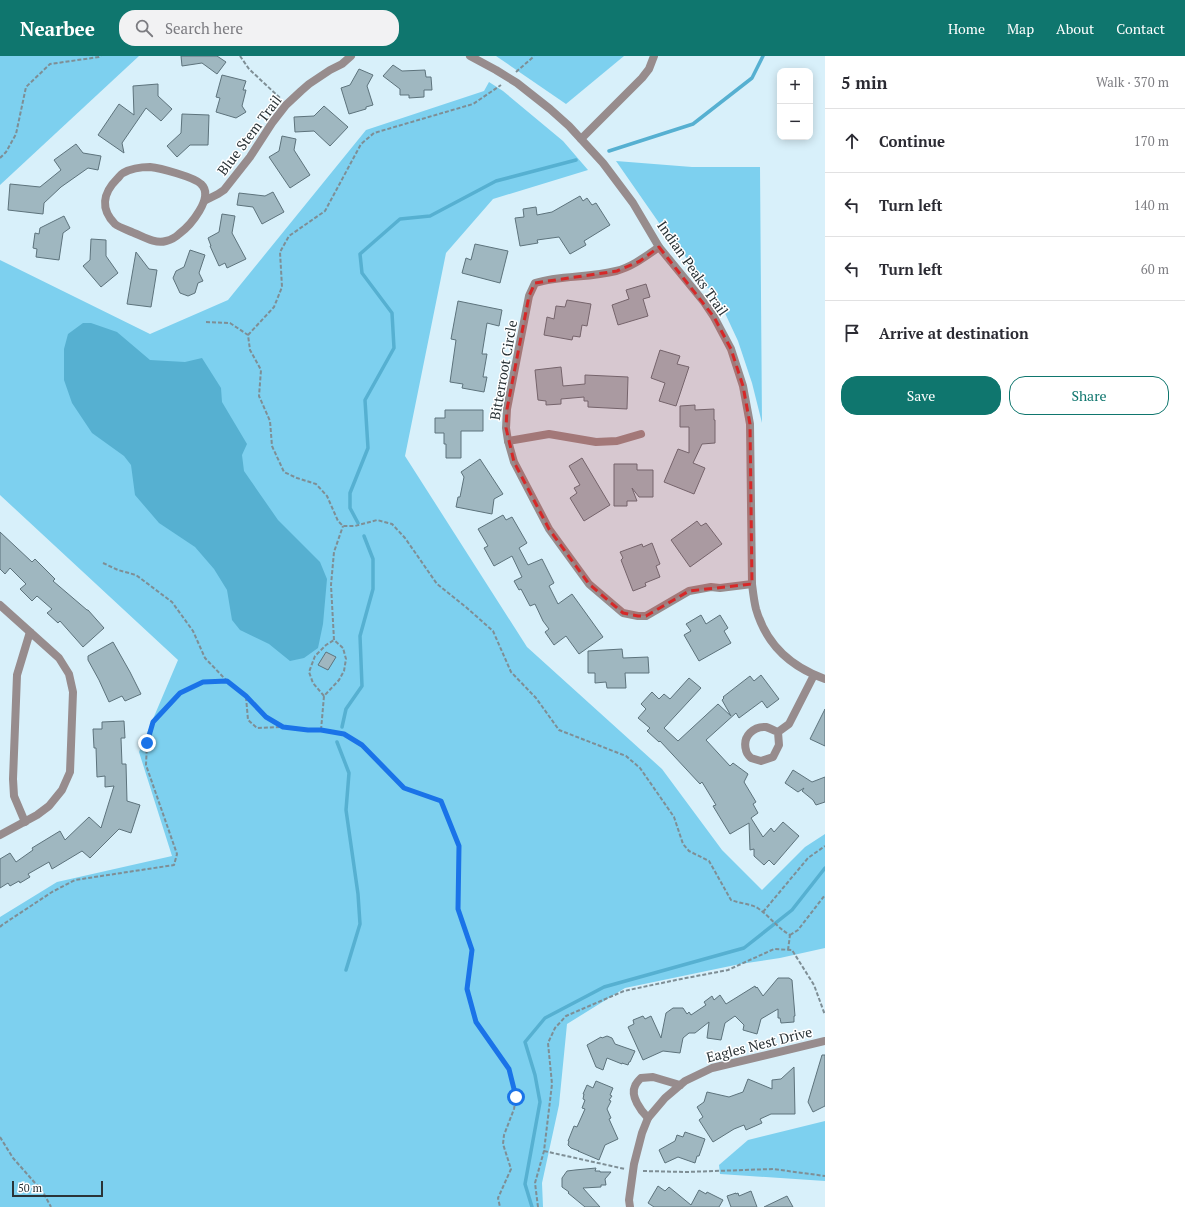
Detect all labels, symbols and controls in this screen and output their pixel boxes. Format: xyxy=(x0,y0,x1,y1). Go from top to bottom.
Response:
search box xyxy=(119,10,399,46)
text: Nearbee xyxy=(20,16,95,41)
icon: search xyxy=(133,17,155,39)
text: Search here xyxy=(165,18,243,38)
text: Home xyxy=(948,19,985,38)
text: Map xyxy=(1007,19,1034,38)
text: About xyxy=(1056,19,1094,38)
text: Contact xyxy=(1116,19,1165,38)
map controls xyxy=(777,68,813,140)
button: + xyxy=(777,68,813,104)
text: 5 min xyxy=(841,71,888,94)
text: Walk · 370 m xyxy=(1096,73,1169,91)
street label: Blue Stem Trail xyxy=(213,91,285,179)
button: − xyxy=(777,104,813,140)
icon: ahead xyxy=(841,130,863,152)
text: Continue xyxy=(879,131,945,151)
text: 170 m xyxy=(1134,132,1169,150)
icon: left xyxy=(841,194,863,216)
text: Turn left xyxy=(879,195,943,215)
text: 140 m xyxy=(1134,196,1169,214)
street label: Indian Peaks Trail xyxy=(653,217,733,319)
icon: left xyxy=(841,258,863,280)
text: Turn left xyxy=(879,259,943,279)
text: 60 m xyxy=(1141,260,1169,278)
street label: Bitterroot Circle xyxy=(485,318,521,422)
icon: arrive xyxy=(841,322,863,344)
text: Arrive at destination xyxy=(879,323,1029,343)
button: Save xyxy=(841,376,1001,415)
button: Share xyxy=(1009,376,1169,415)
route end xyxy=(138,734,156,752)
street label: Eagles Nest Drive xyxy=(704,1022,814,1066)
route start xyxy=(507,1088,525,1106)
scale bar xyxy=(12,1179,103,1198)
text: 50 m xyxy=(18,1181,42,1195)

